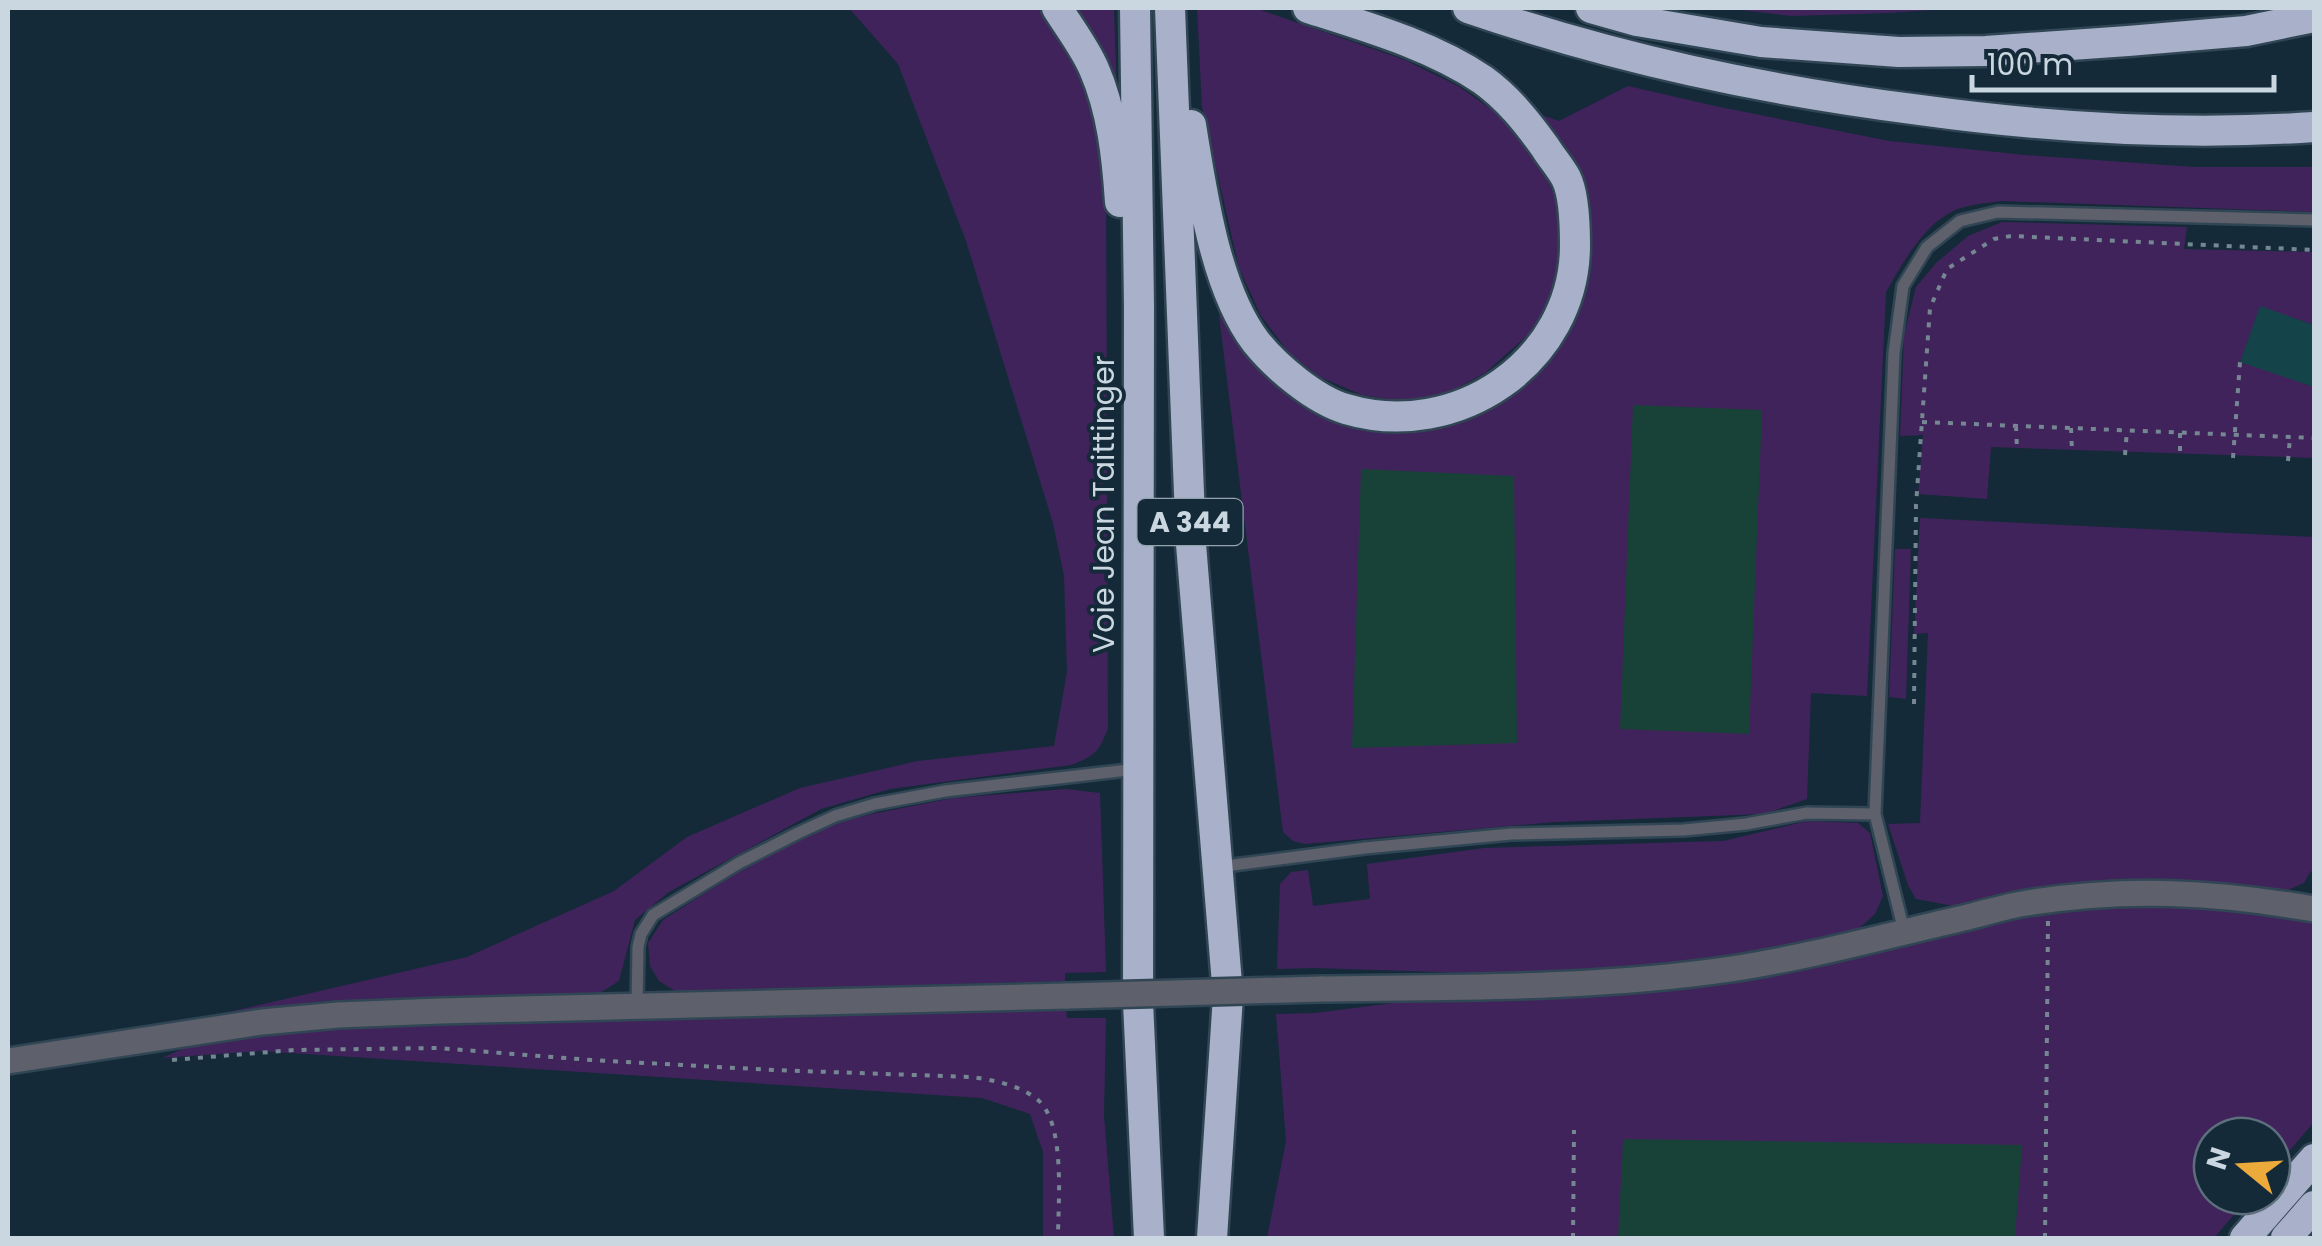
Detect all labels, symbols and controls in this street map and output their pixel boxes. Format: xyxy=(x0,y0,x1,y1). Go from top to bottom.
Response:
scale bar xyxy=(1972,30,2274,92)
text: 100 m xyxy=(1987,43,2073,86)
street label: Voie Jean Taittinger xyxy=(1082,355,1125,653)
road number: A 344 xyxy=(1138,499,1242,545)
north arrow xyxy=(2192,1116,2292,1216)
text: N xyxy=(2197,1142,2240,1174)

